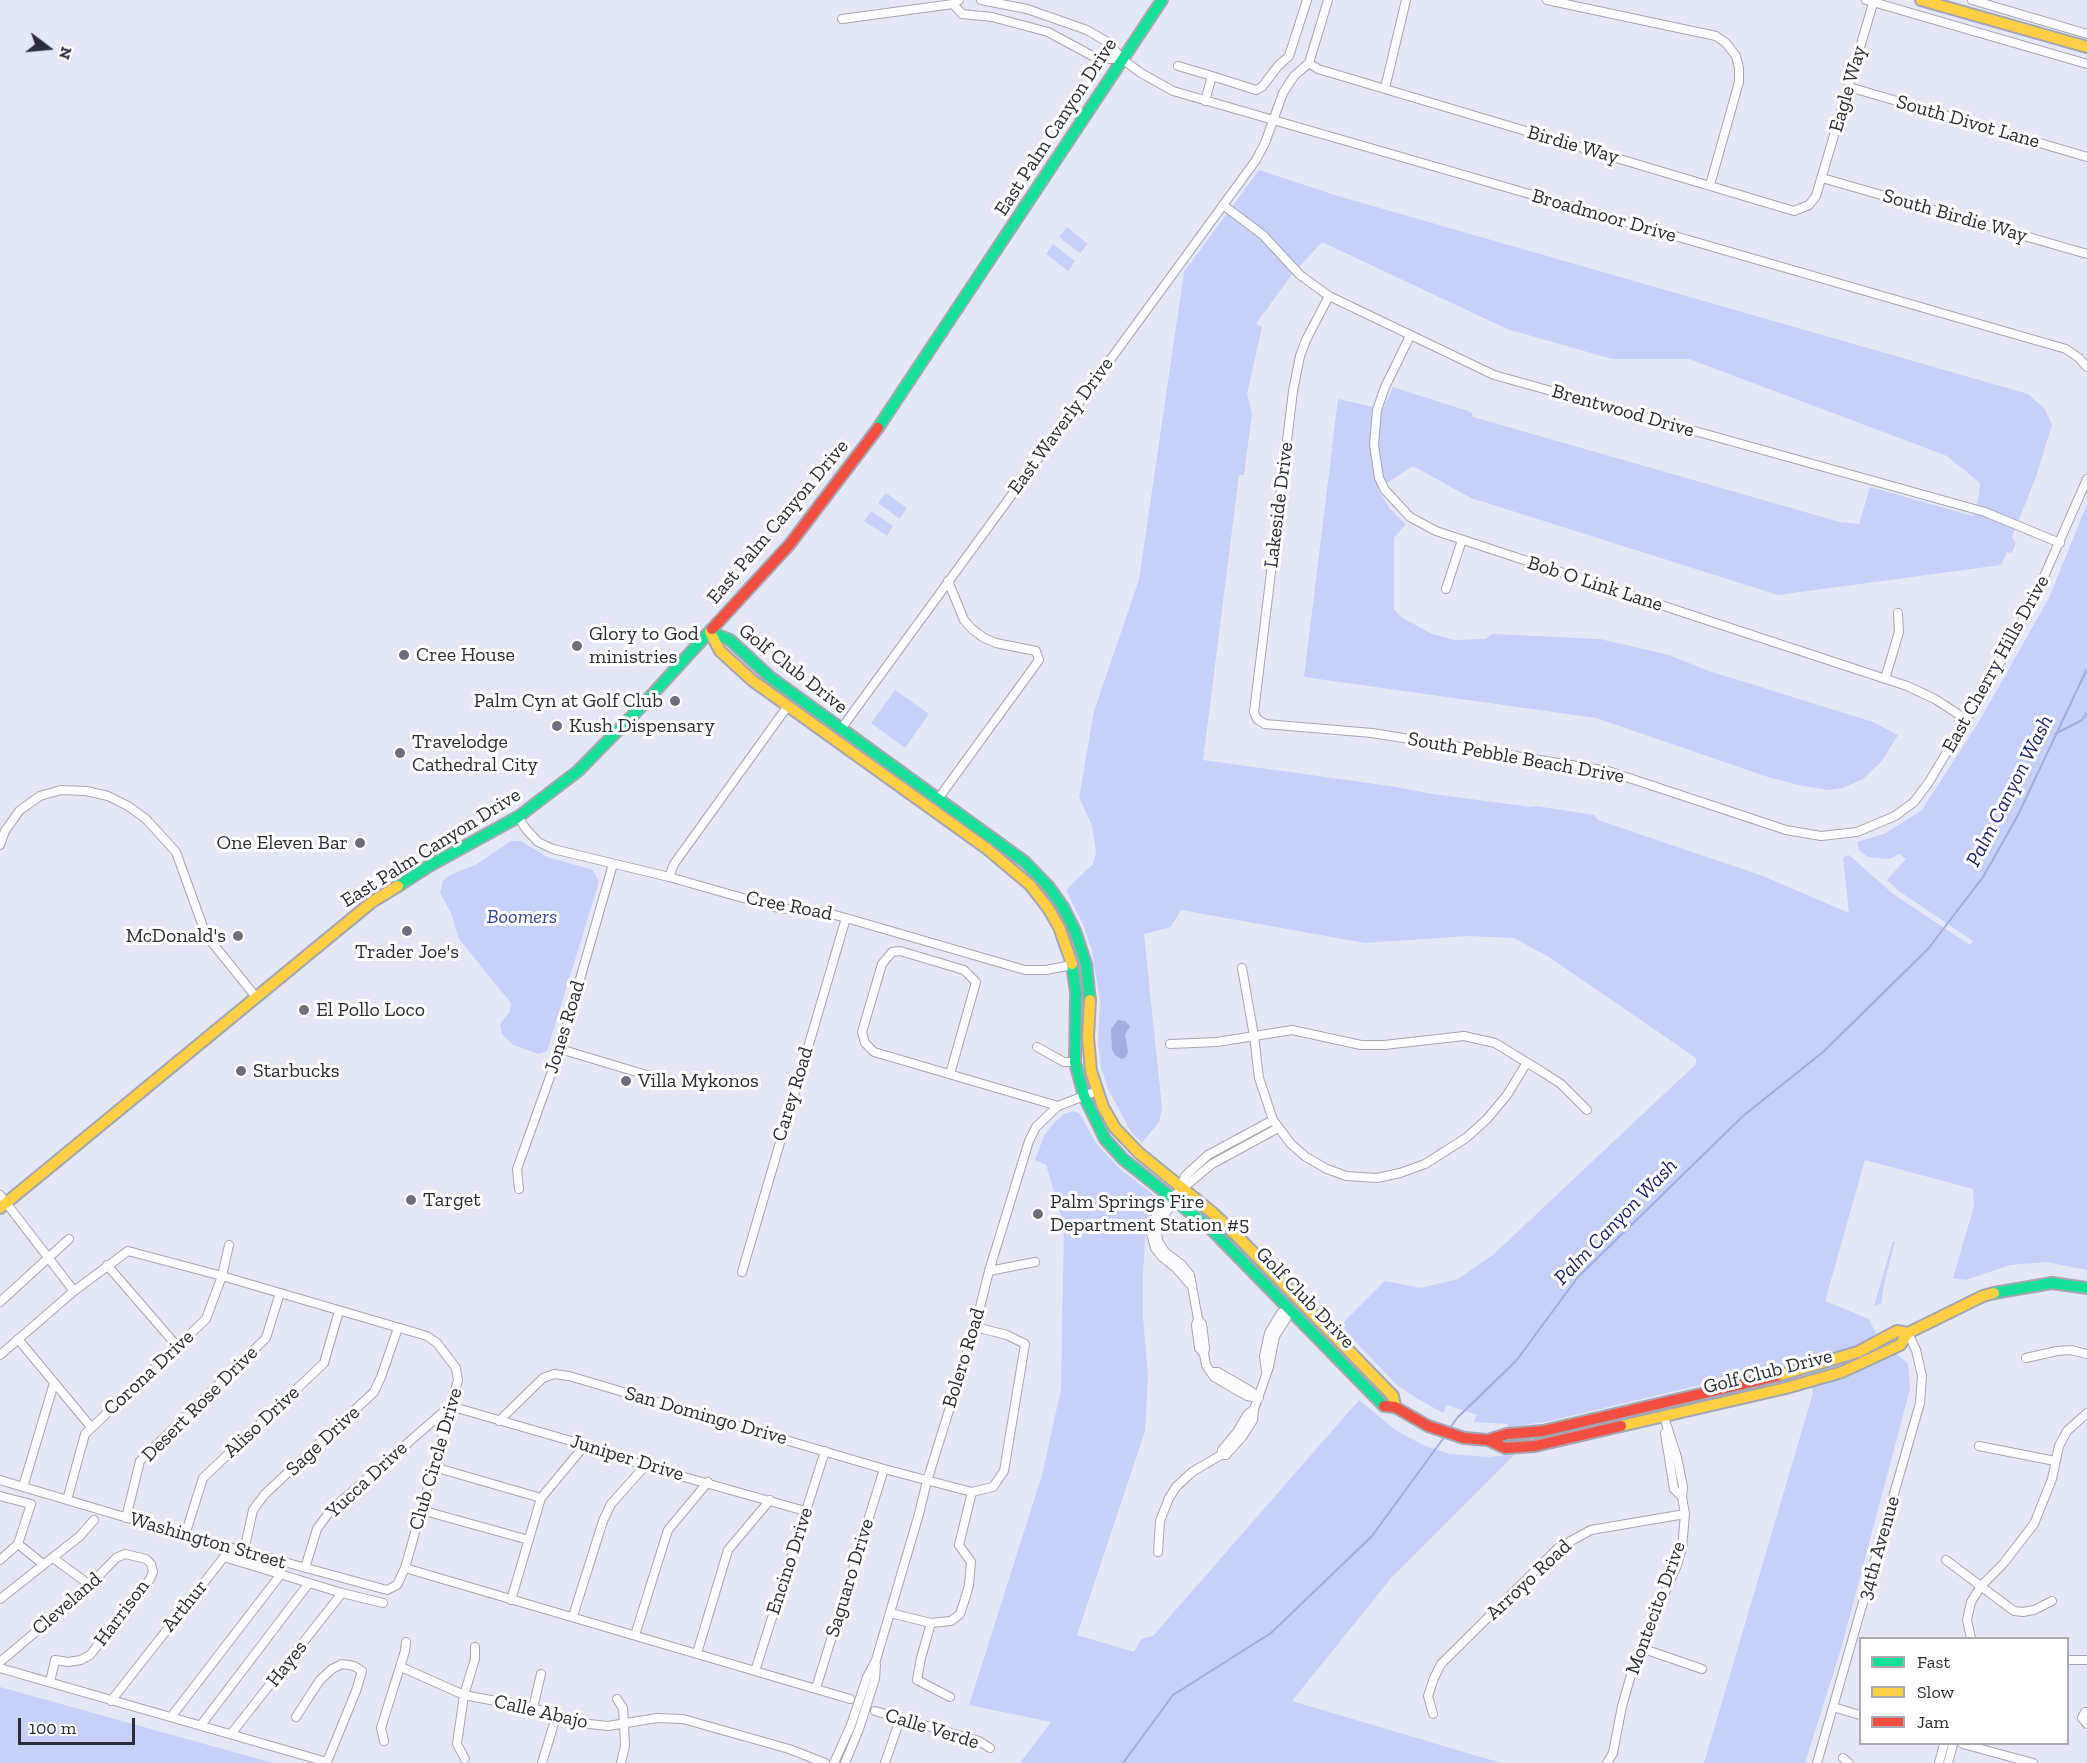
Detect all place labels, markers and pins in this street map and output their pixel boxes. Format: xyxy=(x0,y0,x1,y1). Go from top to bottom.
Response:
place label: Glory to God ministries xyxy=(589,622,699,669)
marker: Glory to God ministries xyxy=(570,639,584,653)
place label: Cree House xyxy=(416,643,515,667)
marker: Cree House xyxy=(397,648,411,662)
place label: Palm Cyn at Golf Club xyxy=(474,689,663,713)
marker: Palm Cyn at Golf Club xyxy=(668,694,682,708)
place label: Kush Dispensary xyxy=(569,714,715,738)
marker: Kush Dispensary xyxy=(550,719,564,733)
place label: Travelodge Cathedral City xyxy=(412,730,538,777)
marker: Travelodge Cathedral City xyxy=(393,746,407,760)
place label: One Eleven Bar xyxy=(217,831,348,855)
marker: One Eleven Bar xyxy=(353,836,367,850)
place label: McDonald's xyxy=(126,924,226,948)
marker: Trader Joe's xyxy=(400,924,414,938)
marker: McDonald's xyxy=(231,929,245,943)
place label: Trader Joe's xyxy=(355,940,459,964)
place label: El Pollo Loco xyxy=(316,998,425,1022)
marker: El Pollo Loco xyxy=(297,1003,311,1017)
place label: Starbucks xyxy=(253,1059,339,1083)
marker: Starbucks xyxy=(234,1064,248,1078)
place label: Villa Mykonos xyxy=(638,1069,759,1093)
marker: Villa Mykonos xyxy=(619,1074,633,1088)
place label: Target xyxy=(423,1188,481,1212)
place label: Palm Springs Fire Department Station #5 xyxy=(1050,1190,1249,1237)
marker: Target xyxy=(404,1193,418,1207)
marker: Palm Springs Fire Department Station #5 xyxy=(1031,1207,1045,1221)

